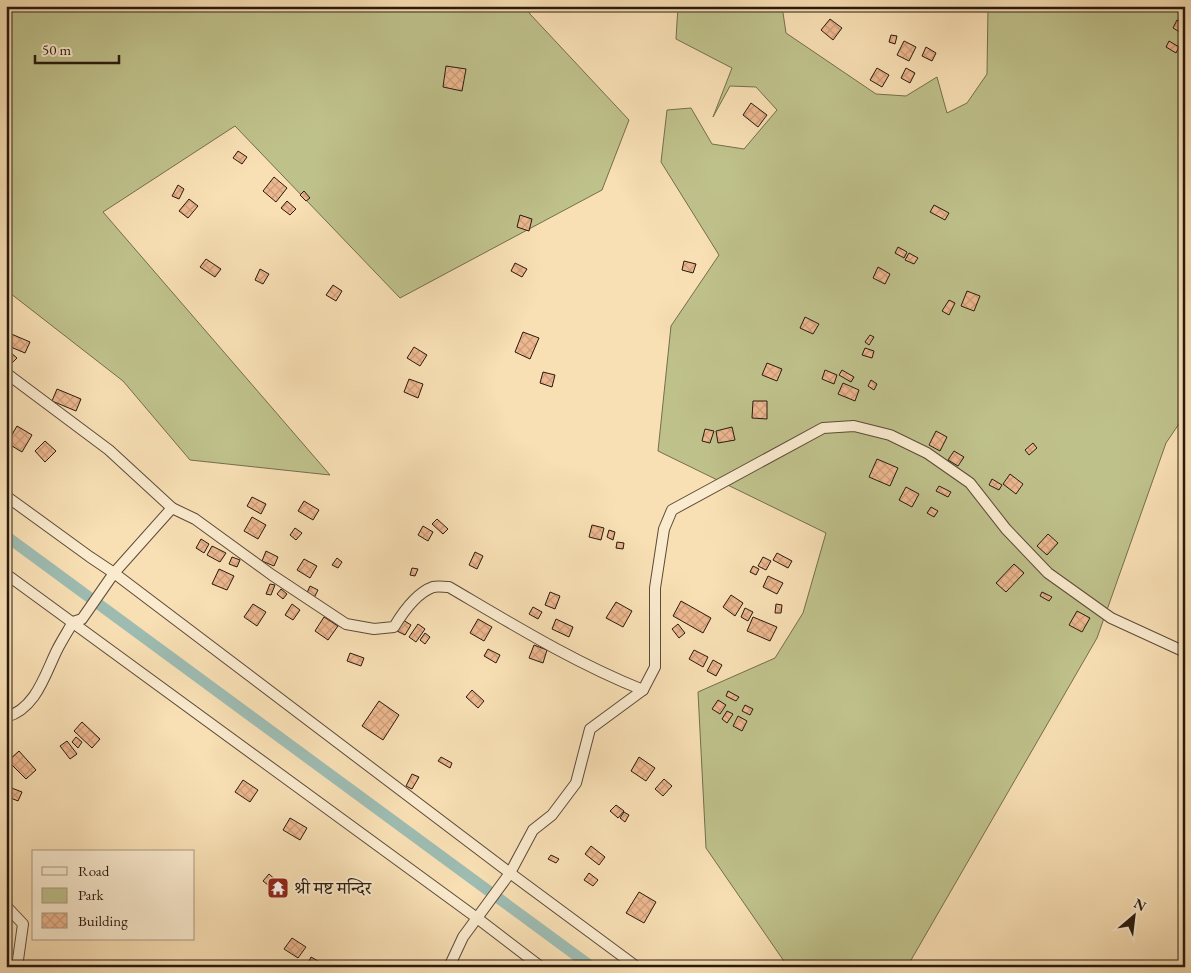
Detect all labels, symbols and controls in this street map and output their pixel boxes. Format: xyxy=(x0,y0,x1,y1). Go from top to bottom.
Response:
scale bar xyxy=(35,32,119,64)
text: 50 m xyxy=(42,40,71,59)
legend xyxy=(32,850,195,940)
text: Road xyxy=(78,861,110,880)
temple icon: श्री मष्ट मन्दिर xyxy=(266,876,290,900)
place label: श्री मष्ट मन्दिर xyxy=(294,876,373,899)
text: Park xyxy=(78,885,105,904)
north arrow xyxy=(1108,890,1158,940)
text: N xyxy=(1131,894,1150,915)
text: Building xyxy=(78,911,128,930)

